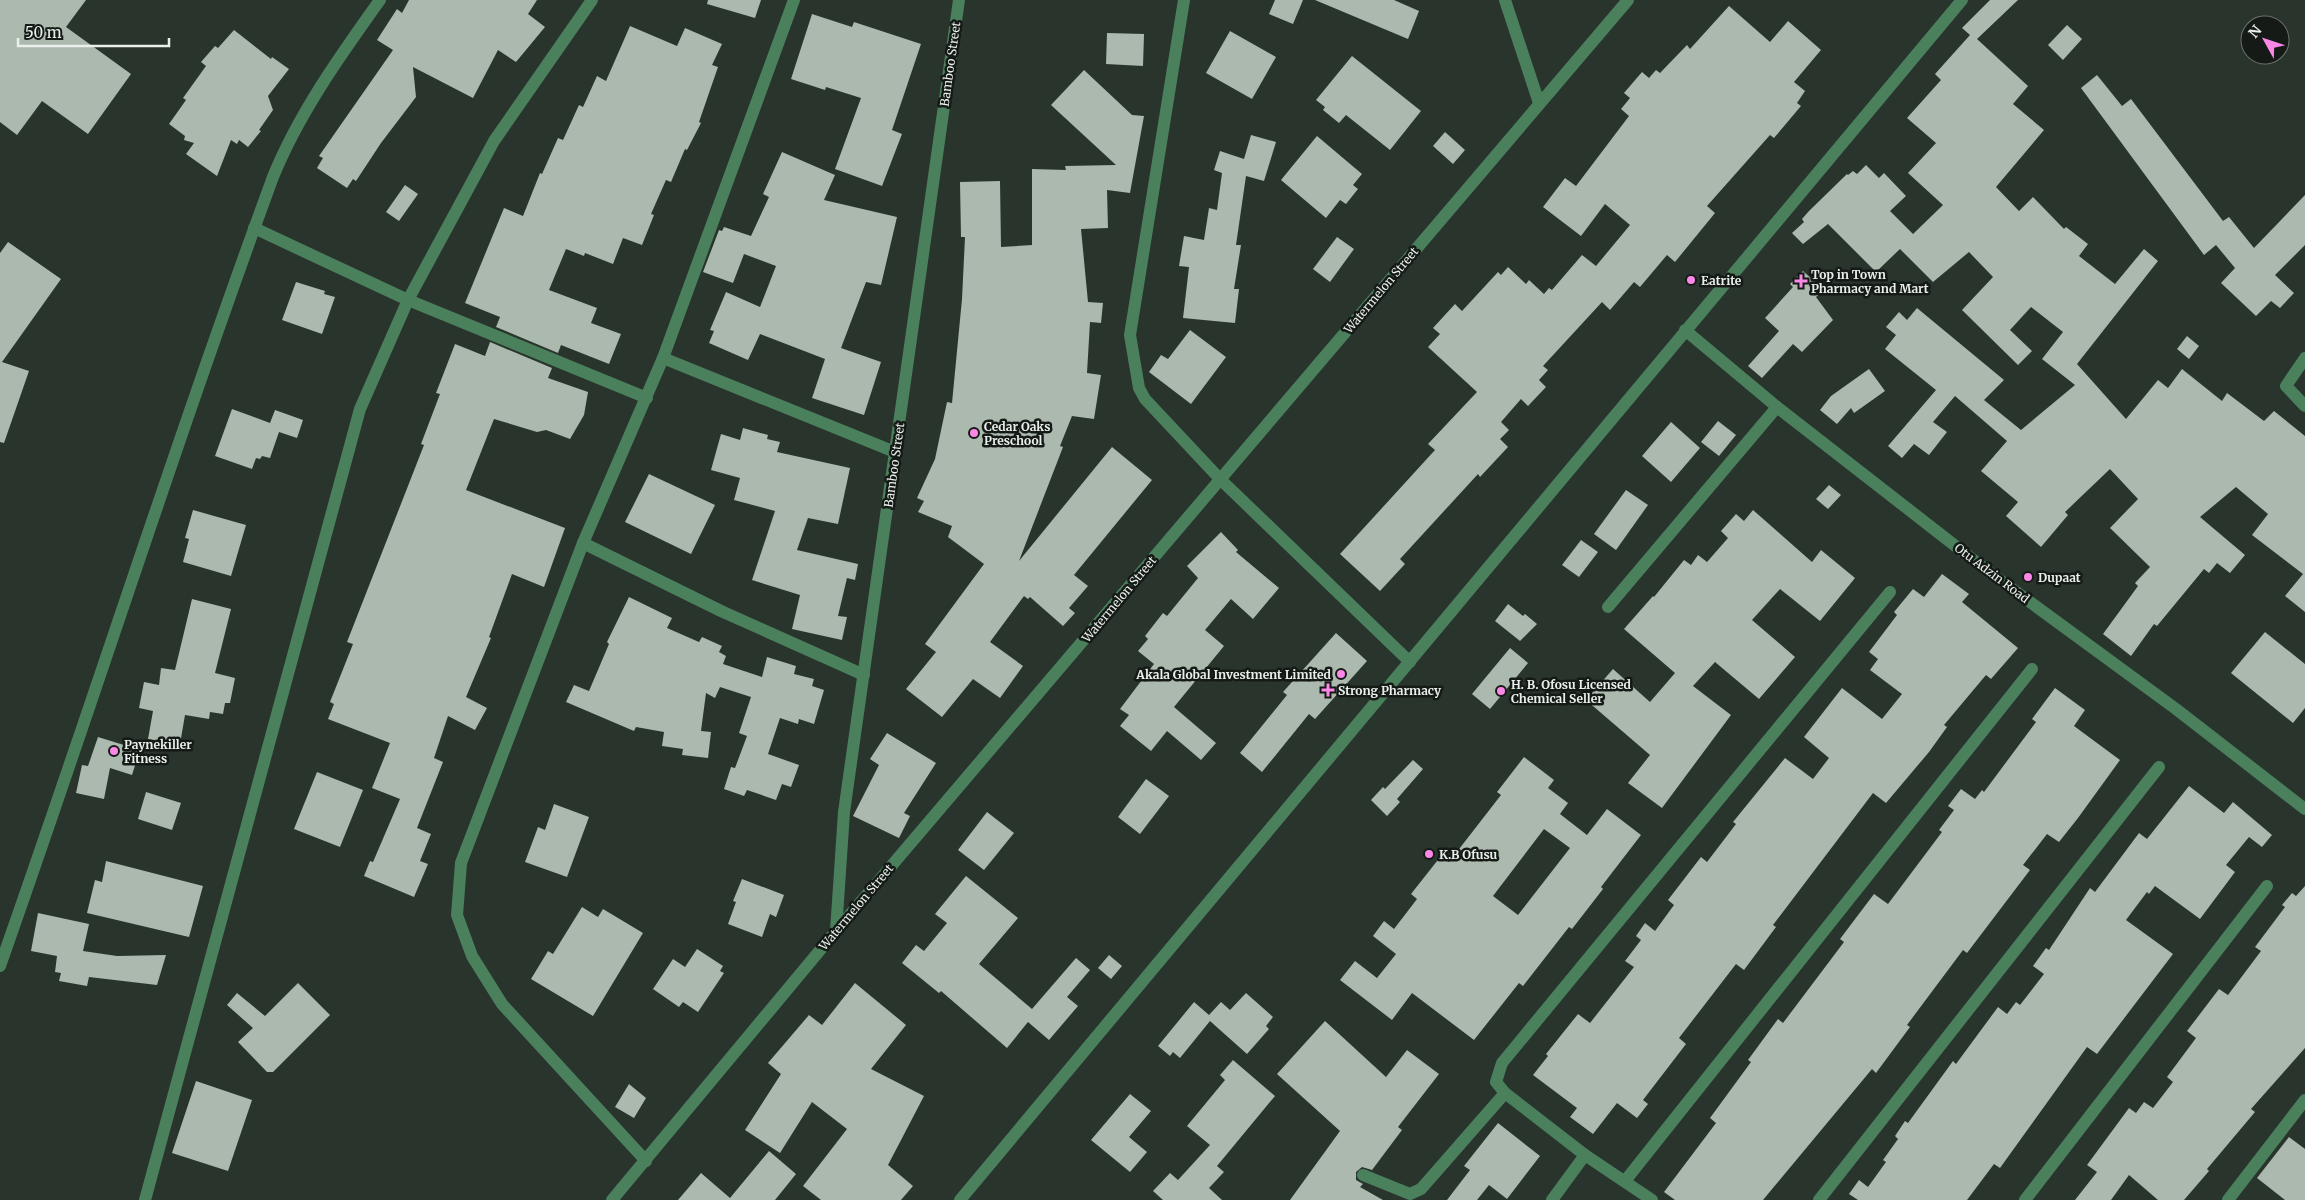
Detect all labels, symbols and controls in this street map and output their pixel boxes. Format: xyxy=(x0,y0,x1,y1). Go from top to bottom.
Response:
scale bar xyxy=(18,15,169,47)
north arrow xyxy=(2240,15,2290,65)
street label: Bamboo Street xyxy=(937,20,963,107)
text: N xyxy=(2245,22,2265,42)
text: 50 m xyxy=(25,23,62,42)
street label: Watermelon Street xyxy=(1340,244,1422,337)
place label: Top in Town Pharmacy and Mart xyxy=(1811,267,1929,296)
place label: Eatrite xyxy=(1701,273,1742,288)
marker: Eatrite xyxy=(1685,274,1697,286)
marker: Top in Town Pharmacy and Mart xyxy=(1795,275,1807,287)
place label: Cedar Oaks Preschool xyxy=(984,419,1050,448)
street label: Bamboo Street xyxy=(881,421,907,508)
marker: Cedar Oaks Preschool xyxy=(968,427,980,439)
street label: Otu Adzin Road xyxy=(1952,540,2032,606)
street label: Watermelon Street xyxy=(1078,553,1160,646)
place label: Dupaat xyxy=(2038,570,2081,585)
marker: Dupaat xyxy=(2022,571,2034,583)
place label: Akala Global Investment Limited xyxy=(1135,667,1332,682)
marker: Akala Global Investment Limited xyxy=(1335,668,1347,680)
place label: H. B. Ofosu Licensed Chemical Seller xyxy=(1511,677,1632,706)
place label: Strong Pharmacy xyxy=(1338,683,1442,698)
marker: Strong Pharmacy xyxy=(1322,684,1334,696)
marker: H. B. Ofosu Licensed Chemical Seller xyxy=(1495,685,1507,697)
place label: Paynekiller Fitness xyxy=(124,737,192,766)
marker: Paynekiller Fitness xyxy=(108,745,120,757)
place label: K.B Ofusu xyxy=(1439,847,1498,862)
marker: K.B Ofusu xyxy=(1423,848,1435,860)
street label: Watermelon Street xyxy=(815,861,897,954)

